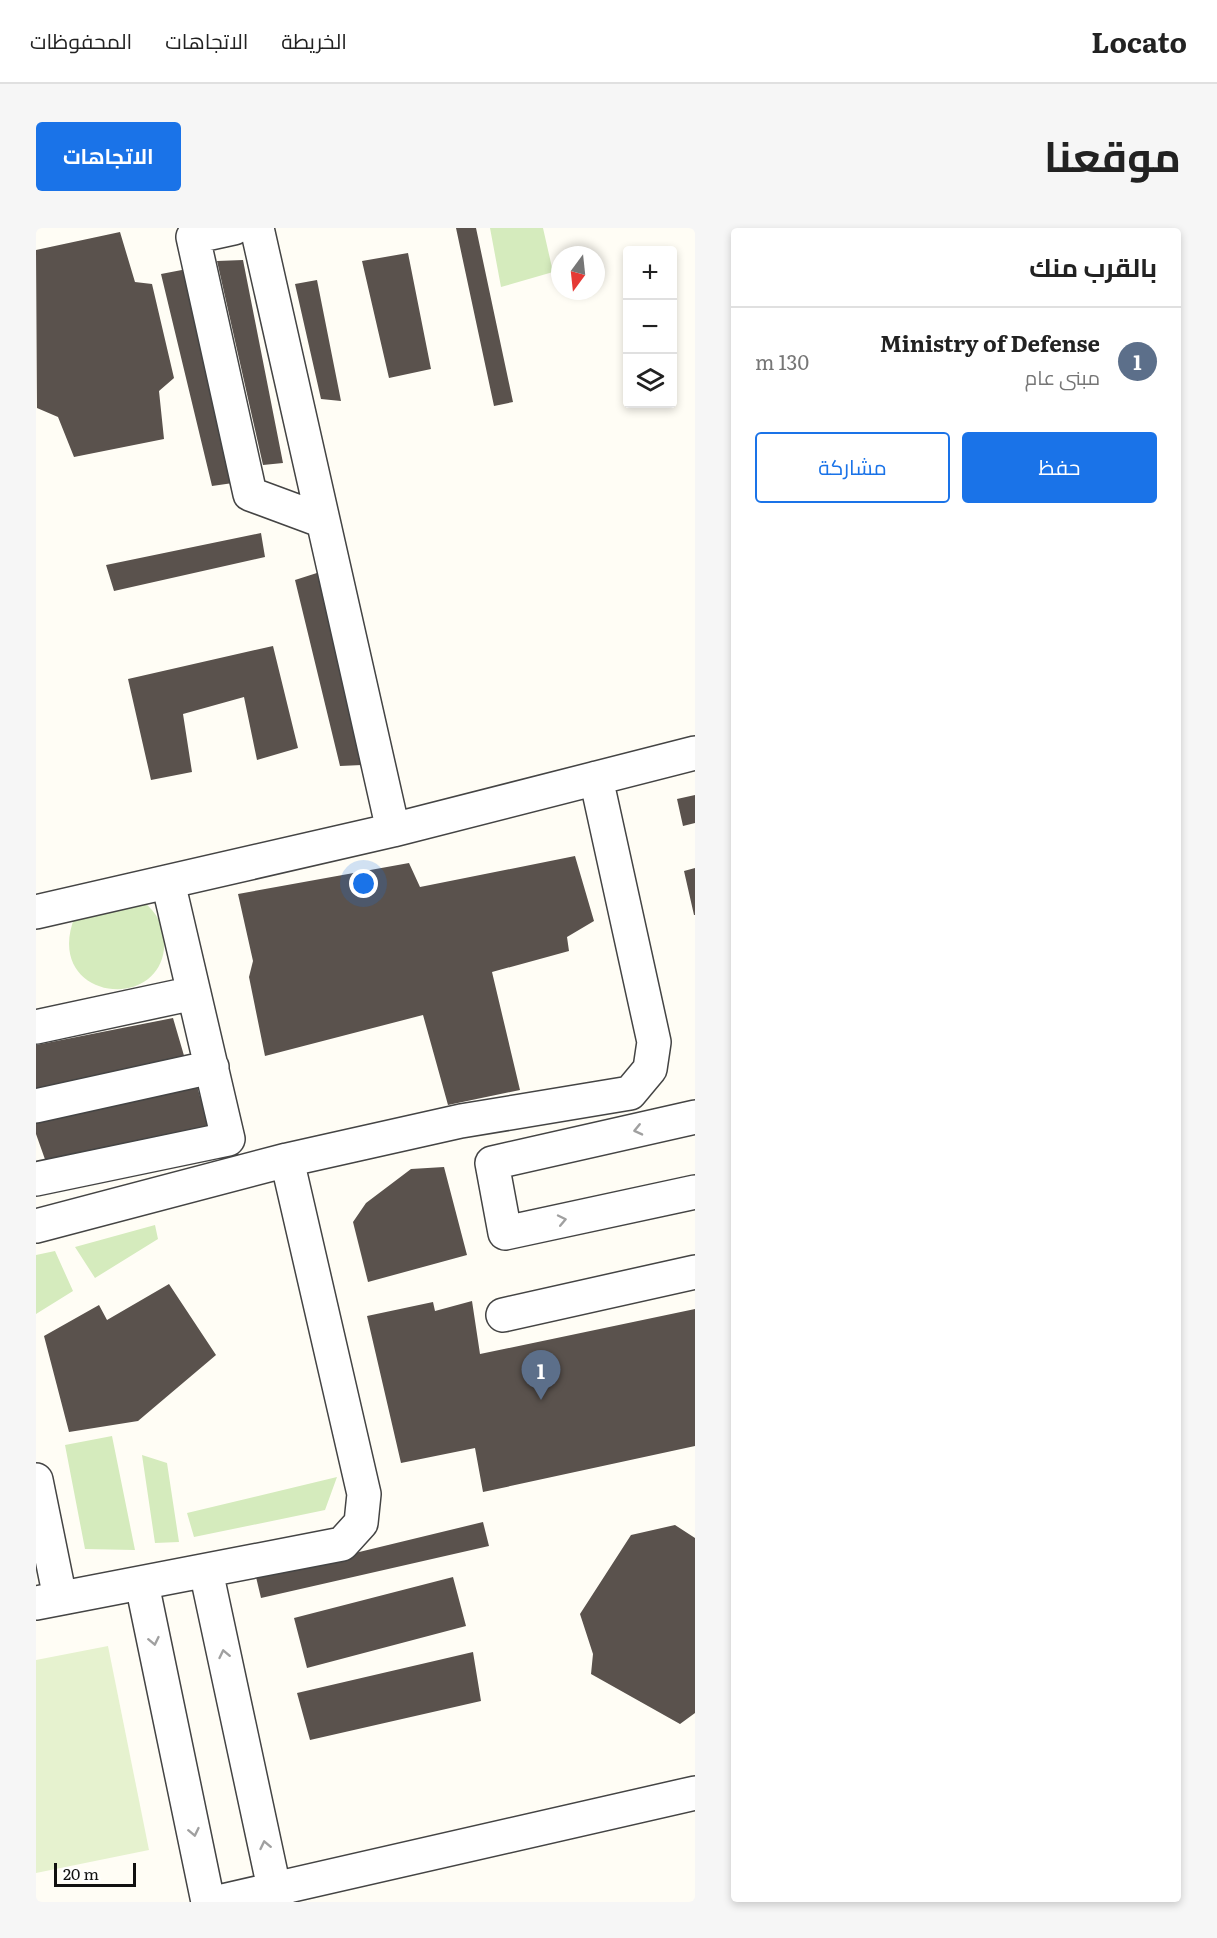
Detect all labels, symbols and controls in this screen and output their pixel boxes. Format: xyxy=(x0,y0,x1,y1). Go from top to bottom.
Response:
text: Locato xyxy=(1091,20,1187,62)
text: المحفوظات xyxy=(30,24,132,55)
text: الاتجاهات xyxy=(165,24,248,55)
text: الخريطة xyxy=(281,24,347,55)
button: الاتجاهات xyxy=(36,122,181,191)
text: موقعنا xyxy=(1044,123,1181,185)
north arrow xyxy=(551,246,605,300)
map controls xyxy=(623,246,677,408)
button: + xyxy=(623,246,677,300)
text: بالقرب منك xyxy=(1029,246,1157,285)
button: − xyxy=(623,300,677,354)
text: Ministry of Defense xyxy=(880,326,1100,359)
text: 130 m xyxy=(755,346,809,376)
text: 1 xyxy=(1133,346,1142,376)
button: layers xyxy=(623,354,677,408)
text: مبنى عام xyxy=(1025,361,1100,391)
button: مشاركة xyxy=(755,432,950,503)
button: حفظ xyxy=(962,432,1157,503)
your location xyxy=(349,869,378,898)
one-way arrow xyxy=(633,1123,643,1136)
one-way arrow xyxy=(557,1214,567,1227)
pin: 1 xyxy=(522,1350,560,1400)
one-way arrow xyxy=(147,1636,160,1646)
one-way arrow xyxy=(218,1649,231,1659)
one-way arrow xyxy=(187,1826,200,1836)
one-way arrow xyxy=(259,1840,272,1850)
scale bar xyxy=(54,1860,136,1888)
text: 20 m xyxy=(63,1861,99,1885)

